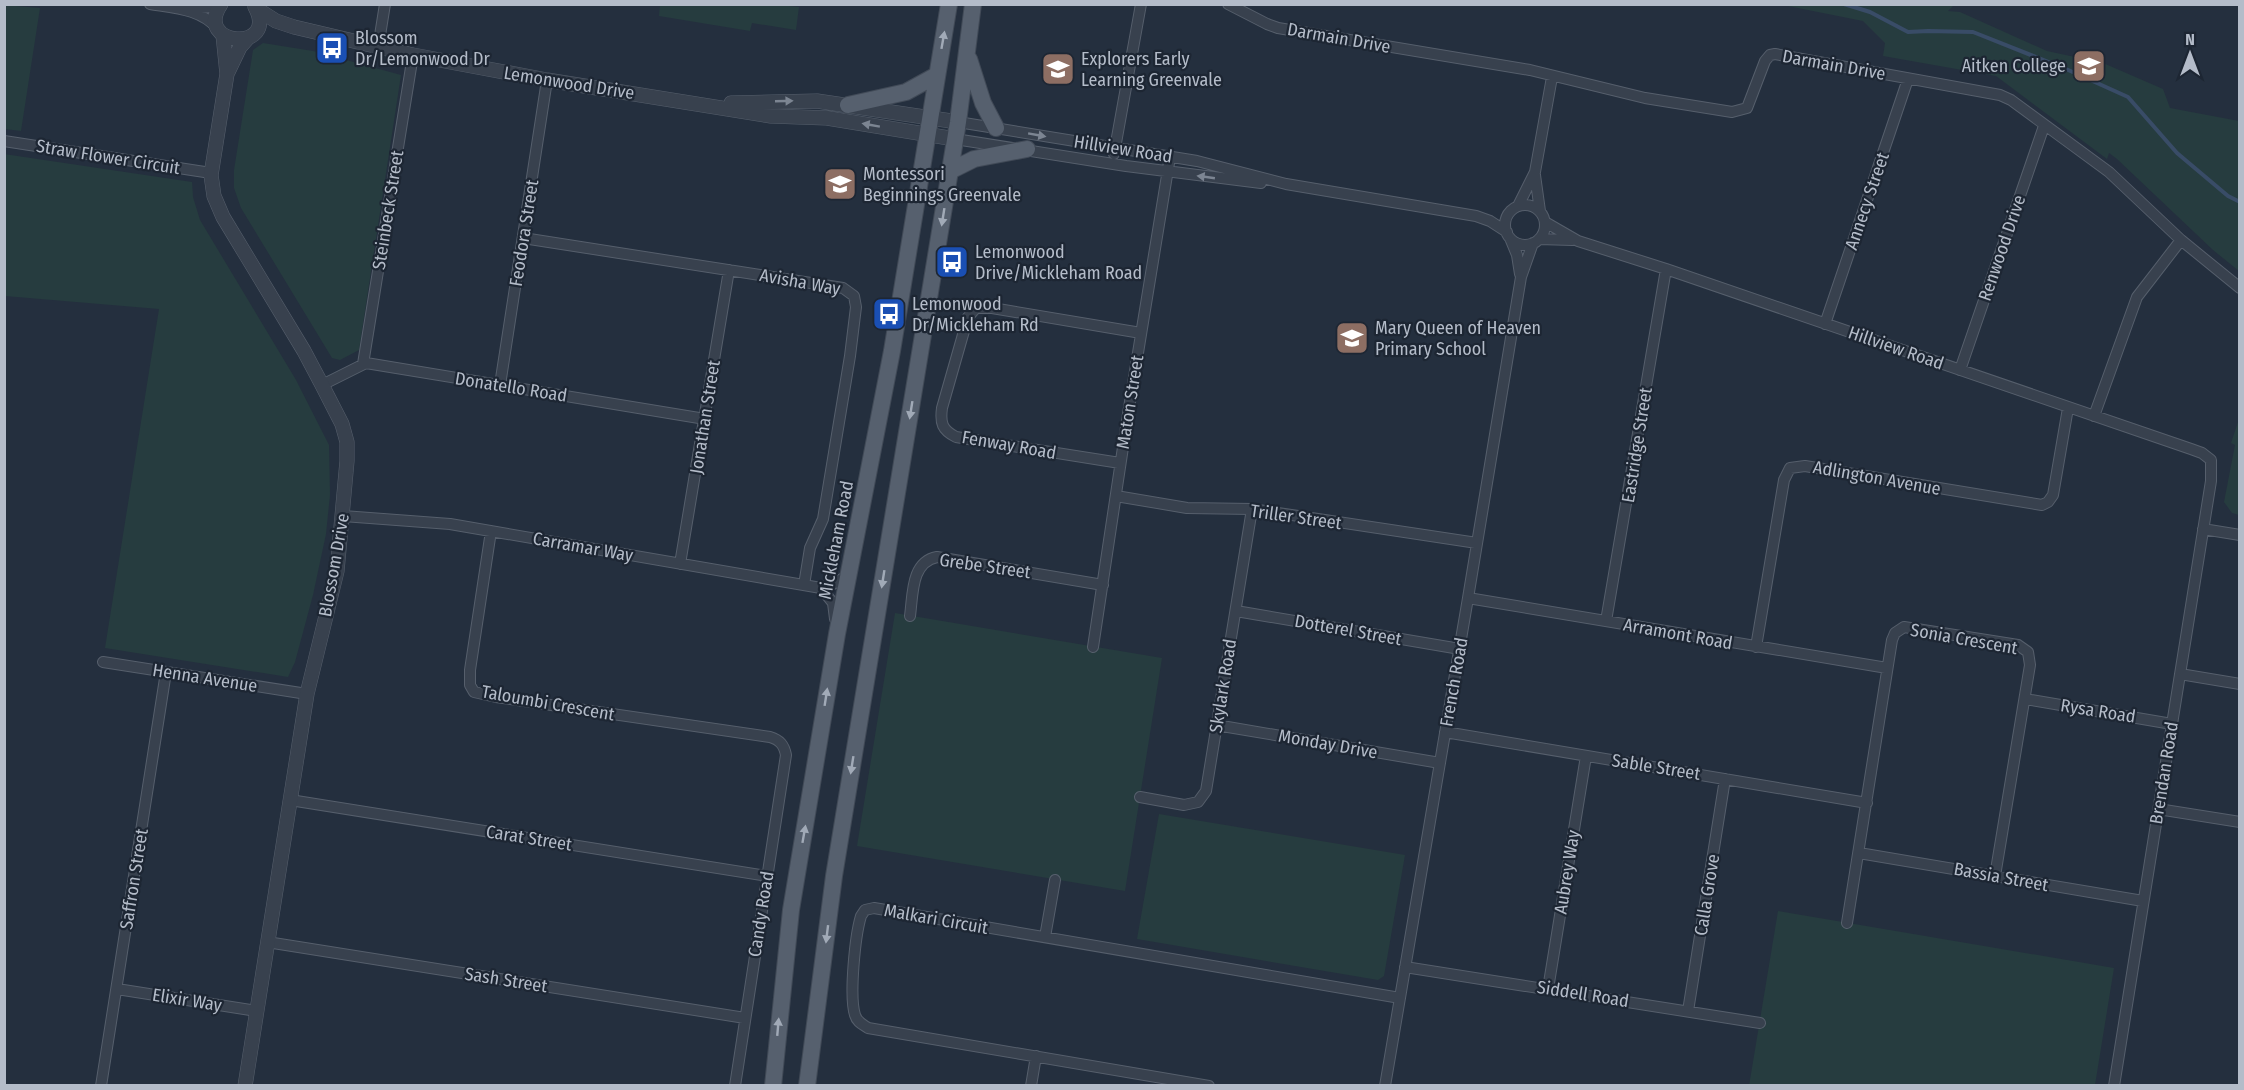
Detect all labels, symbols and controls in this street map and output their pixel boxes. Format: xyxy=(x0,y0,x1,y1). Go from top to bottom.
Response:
street label: Darmain Drive xyxy=(1286,18,1392,58)
north arrow xyxy=(2160,24,2220,84)
place label: Blossom Dr/Lemonwood Dr xyxy=(355,27,490,70)
bus stop icon: Blossom Dr/Lemonwood Dr xyxy=(314,30,350,66)
text: N xyxy=(2185,30,2195,49)
one-way arrow xyxy=(939,31,948,50)
street label: Darmain Drive xyxy=(1781,45,1887,85)
place label: Explorers Early Learning Greenvale xyxy=(1081,48,1222,91)
school or university icon: Aitken College xyxy=(2071,48,2107,84)
school or university icon: Explorers Early Learning Greenvale xyxy=(1040,51,1076,87)
place label: Aitken College xyxy=(1962,55,2066,77)
street label: Lemonwood Drive xyxy=(502,62,636,104)
one-way arrow xyxy=(774,96,793,105)
one-way arrow xyxy=(861,121,880,130)
street label: Hillview Road xyxy=(1072,130,1174,168)
one-way arrow xyxy=(1027,131,1046,140)
street label: Straw Flower Circuit xyxy=(35,135,182,179)
street label: Steinbeck Street xyxy=(368,149,408,271)
street label: Annecy Street xyxy=(1840,149,1894,253)
place label: Montessori Beginnings Greenvale xyxy=(863,163,1021,206)
school or university icon: Montessori Beginnings Greenvale xyxy=(822,166,858,202)
one-way arrow xyxy=(1197,173,1216,182)
street label: Feodora Street xyxy=(505,178,543,288)
street label: Renwood Drive xyxy=(1974,192,2030,304)
one-way arrow xyxy=(938,208,947,227)
place label: Lemonwood Drive/Mickleham Road xyxy=(975,241,1142,284)
bus stop icon: Lemonwood Drive/Mickleham Road xyxy=(934,244,970,280)
street label: Avisha Way xyxy=(758,264,842,300)
place label: Lemonwood Dr/Mickleham Rd xyxy=(912,293,1039,336)
bus stop icon: Lemonwood Dr/Mickleham Rd xyxy=(871,296,907,332)
place label: Mary Queen of Heaven Primary School xyxy=(1375,317,1541,360)
school or university icon: Mary Queen of Heaven Primary School xyxy=(1334,320,1370,356)
street label: Hillview Road xyxy=(1845,321,1947,375)
street label: Maton Street xyxy=(1112,353,1148,450)
street label: Jonathan Street xyxy=(685,358,725,475)
street label: Donatello Road xyxy=(453,367,569,407)
street label: Eastridge Street xyxy=(1617,386,1657,504)
one-way arrow xyxy=(907,400,916,419)
street label: Fenway Road xyxy=(960,426,1058,464)
street label: Adlington Avenue xyxy=(1811,456,1943,500)
street label: Mickleham Road xyxy=(814,479,858,601)
street label: Triller Street xyxy=(1249,500,1343,534)
street label: Blossom Drive xyxy=(314,511,354,619)
street label: Carramar Way xyxy=(531,527,635,567)
street label: Grebe Street xyxy=(938,549,1032,583)
one-way arrow xyxy=(878,570,887,589)
street label: Dotterel Street xyxy=(1293,610,1403,650)
street label: Arramont Road xyxy=(1622,614,1734,654)
street label: Sonia Crescent xyxy=(1909,619,2019,659)
street label: French Road xyxy=(1435,636,1473,728)
street label: Skylark Road xyxy=(1205,637,1241,735)
street label: Henna Avenue xyxy=(151,659,259,697)
street label: Taloumbi Crescent xyxy=(480,680,616,726)
one-way arrow xyxy=(822,688,831,707)
street label: Rysa Road xyxy=(2059,694,2137,728)
street label: Brendan Road xyxy=(2145,720,2183,826)
street label: Monday Drive xyxy=(1277,724,1379,764)
street label: Sable Street xyxy=(1610,749,1702,785)
one-way arrow xyxy=(847,756,856,775)
street label: Carat Street xyxy=(484,820,574,856)
one-way arrow xyxy=(799,824,808,843)
street label: Saffron Street xyxy=(115,827,153,931)
street label: Aubrey Way xyxy=(1549,828,1585,916)
street label: Calla Grove xyxy=(1690,852,1724,937)
street label: Bassia Street xyxy=(1952,858,2050,896)
street label: Candy Road xyxy=(743,870,779,958)
street label: Malkari Circuit xyxy=(882,899,990,939)
one-way arrow xyxy=(822,924,832,943)
street label: Sash Street xyxy=(463,963,549,997)
street label: Siddell Road xyxy=(1535,976,1631,1012)
street label: Elixir Way xyxy=(151,984,223,1016)
one-way arrow xyxy=(773,1018,783,1037)

